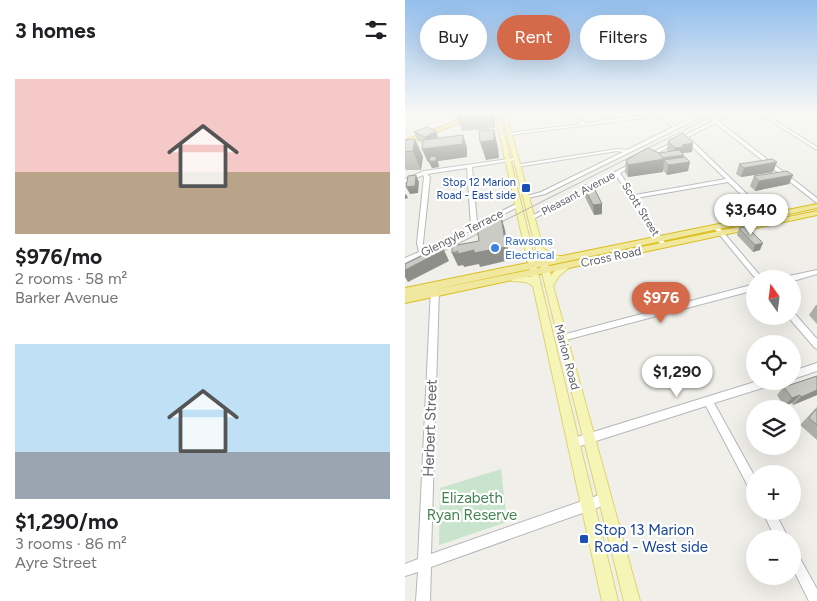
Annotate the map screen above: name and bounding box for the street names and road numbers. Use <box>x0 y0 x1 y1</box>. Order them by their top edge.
street label: Pleasant Avenue <box>539 169 617 218</box>
street label: Scott Street <box>619 180 662 239</box>
street label: Glengyle Terrace <box>419 206 506 260</box>
street label: Cross Road <box>579 244 643 270</box>
street label: Marion Road <box>552 323 582 391</box>
street label: Herbert Street <box>419 378 441 477</box>

